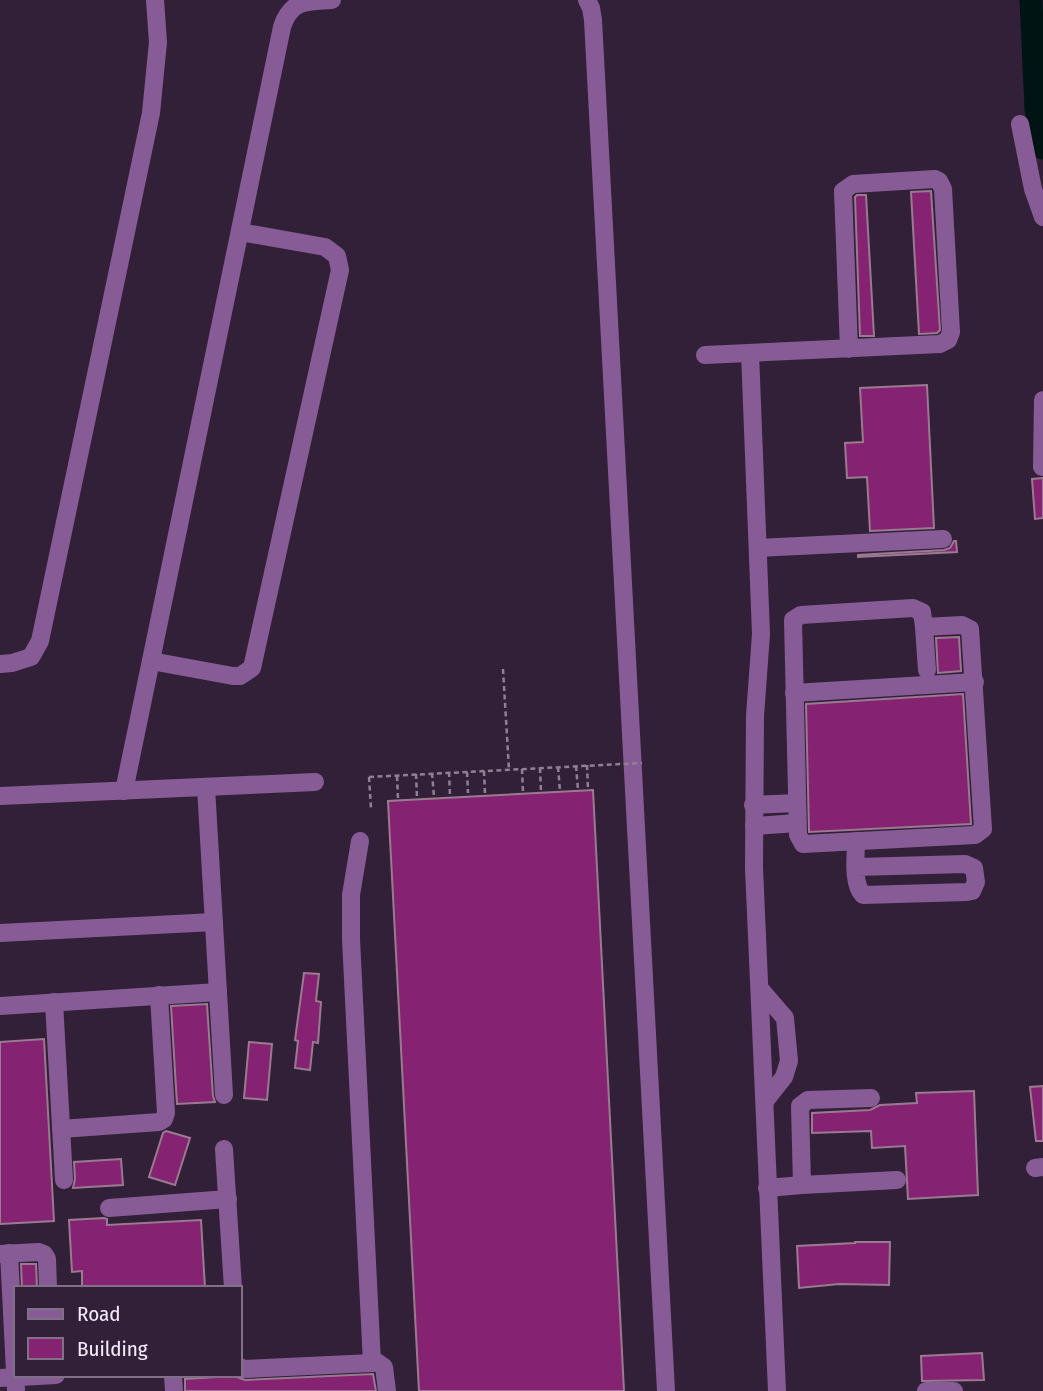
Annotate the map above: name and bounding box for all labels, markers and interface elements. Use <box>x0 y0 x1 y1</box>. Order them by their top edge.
legend <box>14 1286 242 1377</box>
text: Road <box>77 1301 121 1327</box>
text: Building <box>77 1336 148 1362</box>

